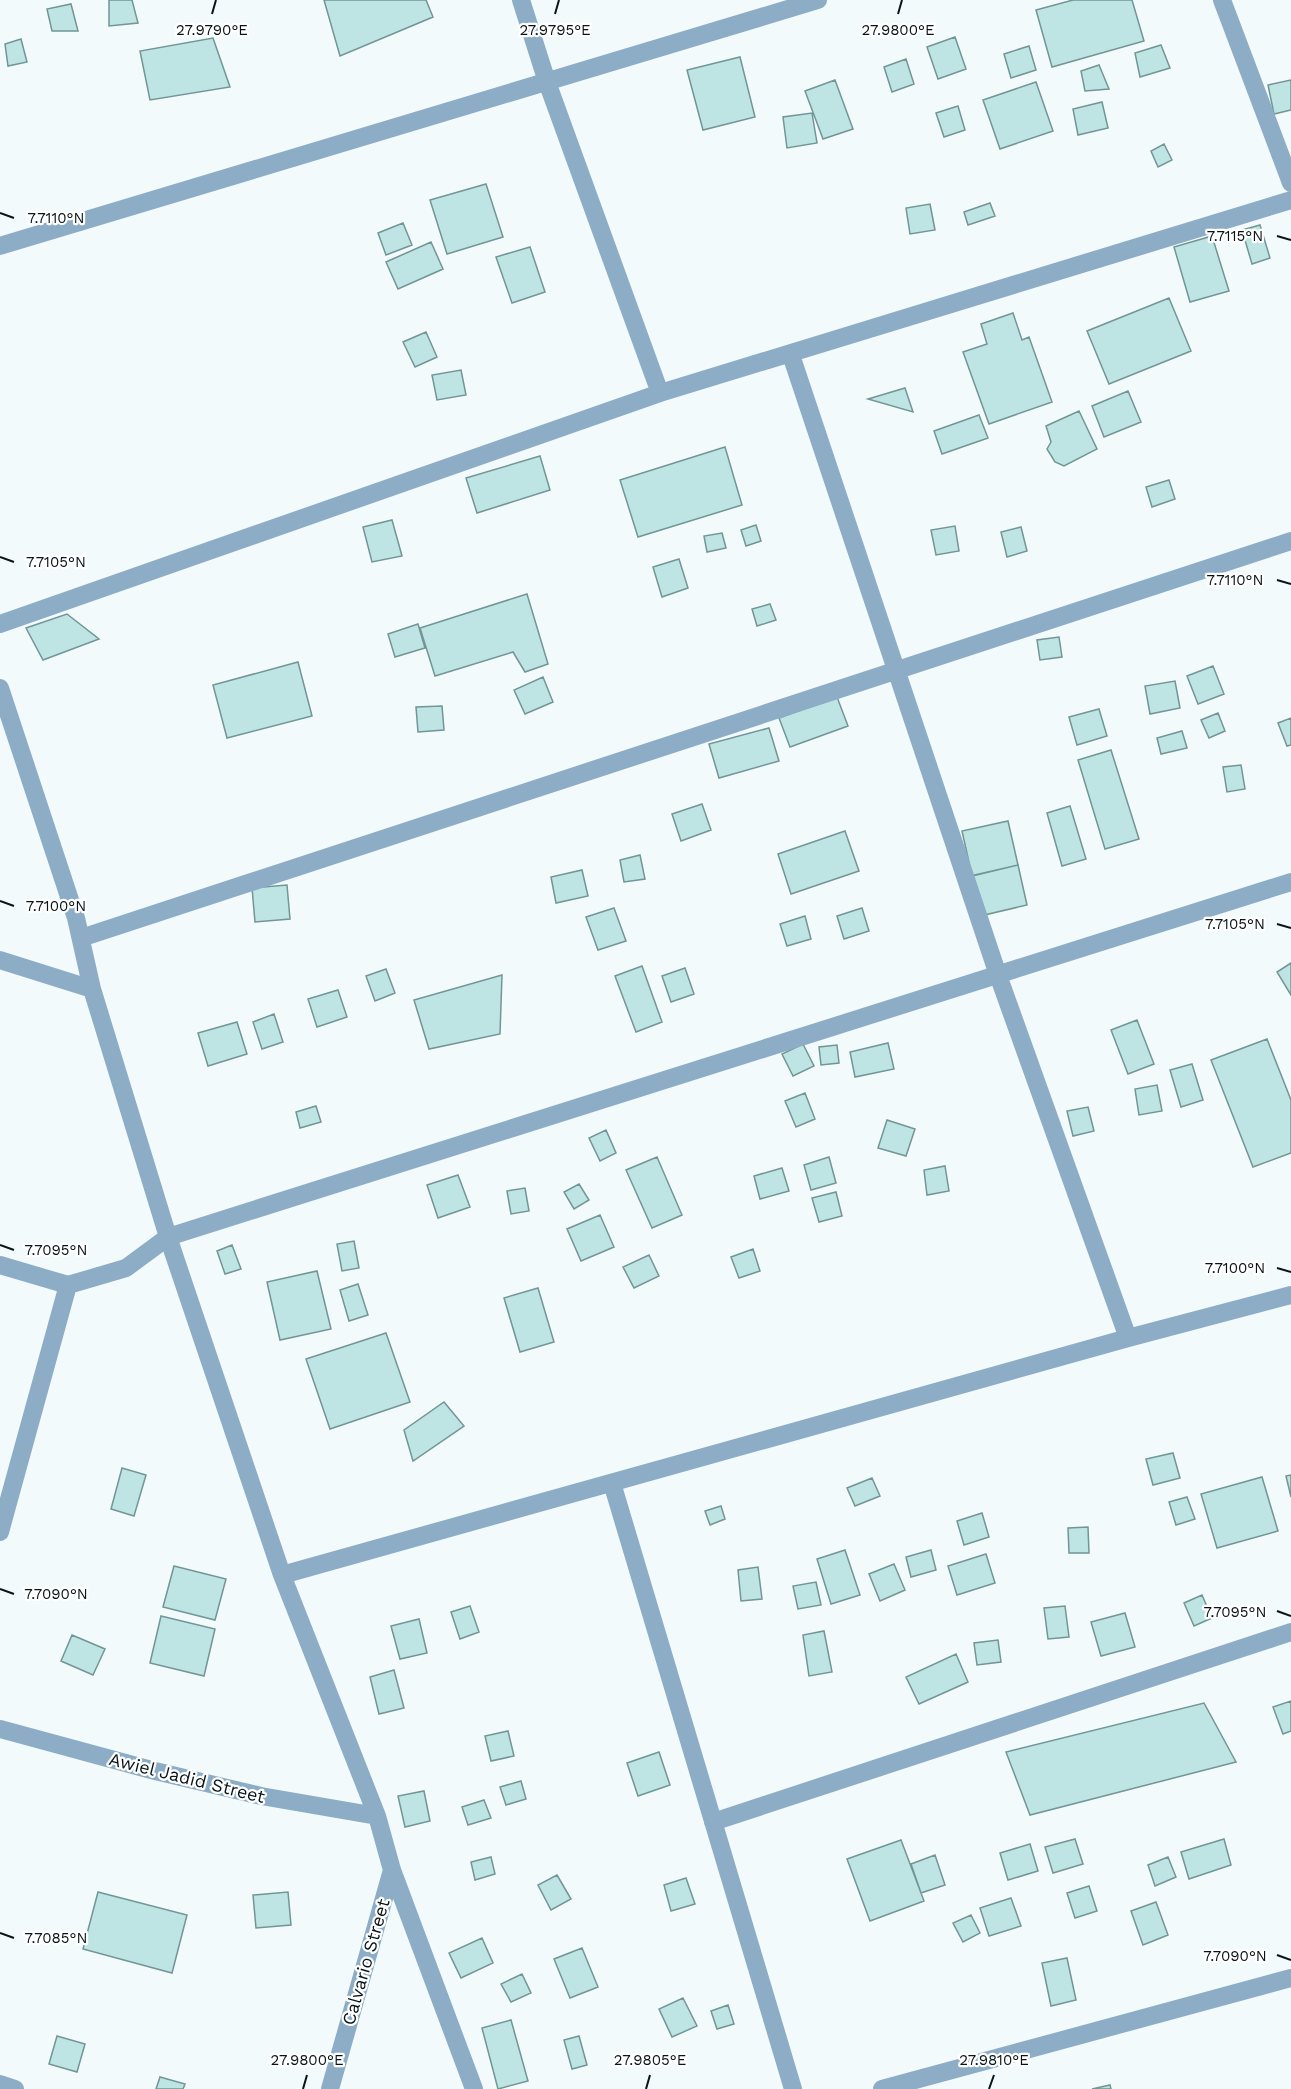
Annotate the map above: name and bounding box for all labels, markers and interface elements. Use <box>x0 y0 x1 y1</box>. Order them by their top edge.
text: 27.9790°E <box>176 21 248 39</box>
text: 27.9795°E <box>519 21 591 39</box>
text: 27.9800°E <box>861 21 935 39</box>
text: 7.7110°N <box>27 209 85 227</box>
text: 7.7115°N <box>1207 227 1263 245</box>
text: 7.7105°N <box>26 553 86 571</box>
text: 7.7110°N <box>1206 571 1264 589</box>
text: 7.7100°N <box>26 897 86 915</box>
text: 7.7105°N <box>1205 915 1265 933</box>
text: 7.7095°N <box>24 1241 88 1259</box>
text: 7.7100°N <box>1205 1259 1265 1277</box>
text: 7.7090°N <box>24 1585 88 1603</box>
text: 7.7095°N <box>1203 1603 1267 1621</box>
street label: Awiel Jadid Street <box>107 1748 268 1807</box>
street label: Calvario Street <box>337 1896 394 2027</box>
text: 7.7085°N <box>25 1929 88 1947</box>
text: 7.7090°N <box>1203 1947 1267 1965</box>
text: 27.9800°E <box>270 2051 344 2069</box>
text: 27.9805°E <box>614 2051 686 2069</box>
text: 27.9810°E <box>959 2051 1029 2069</box>

